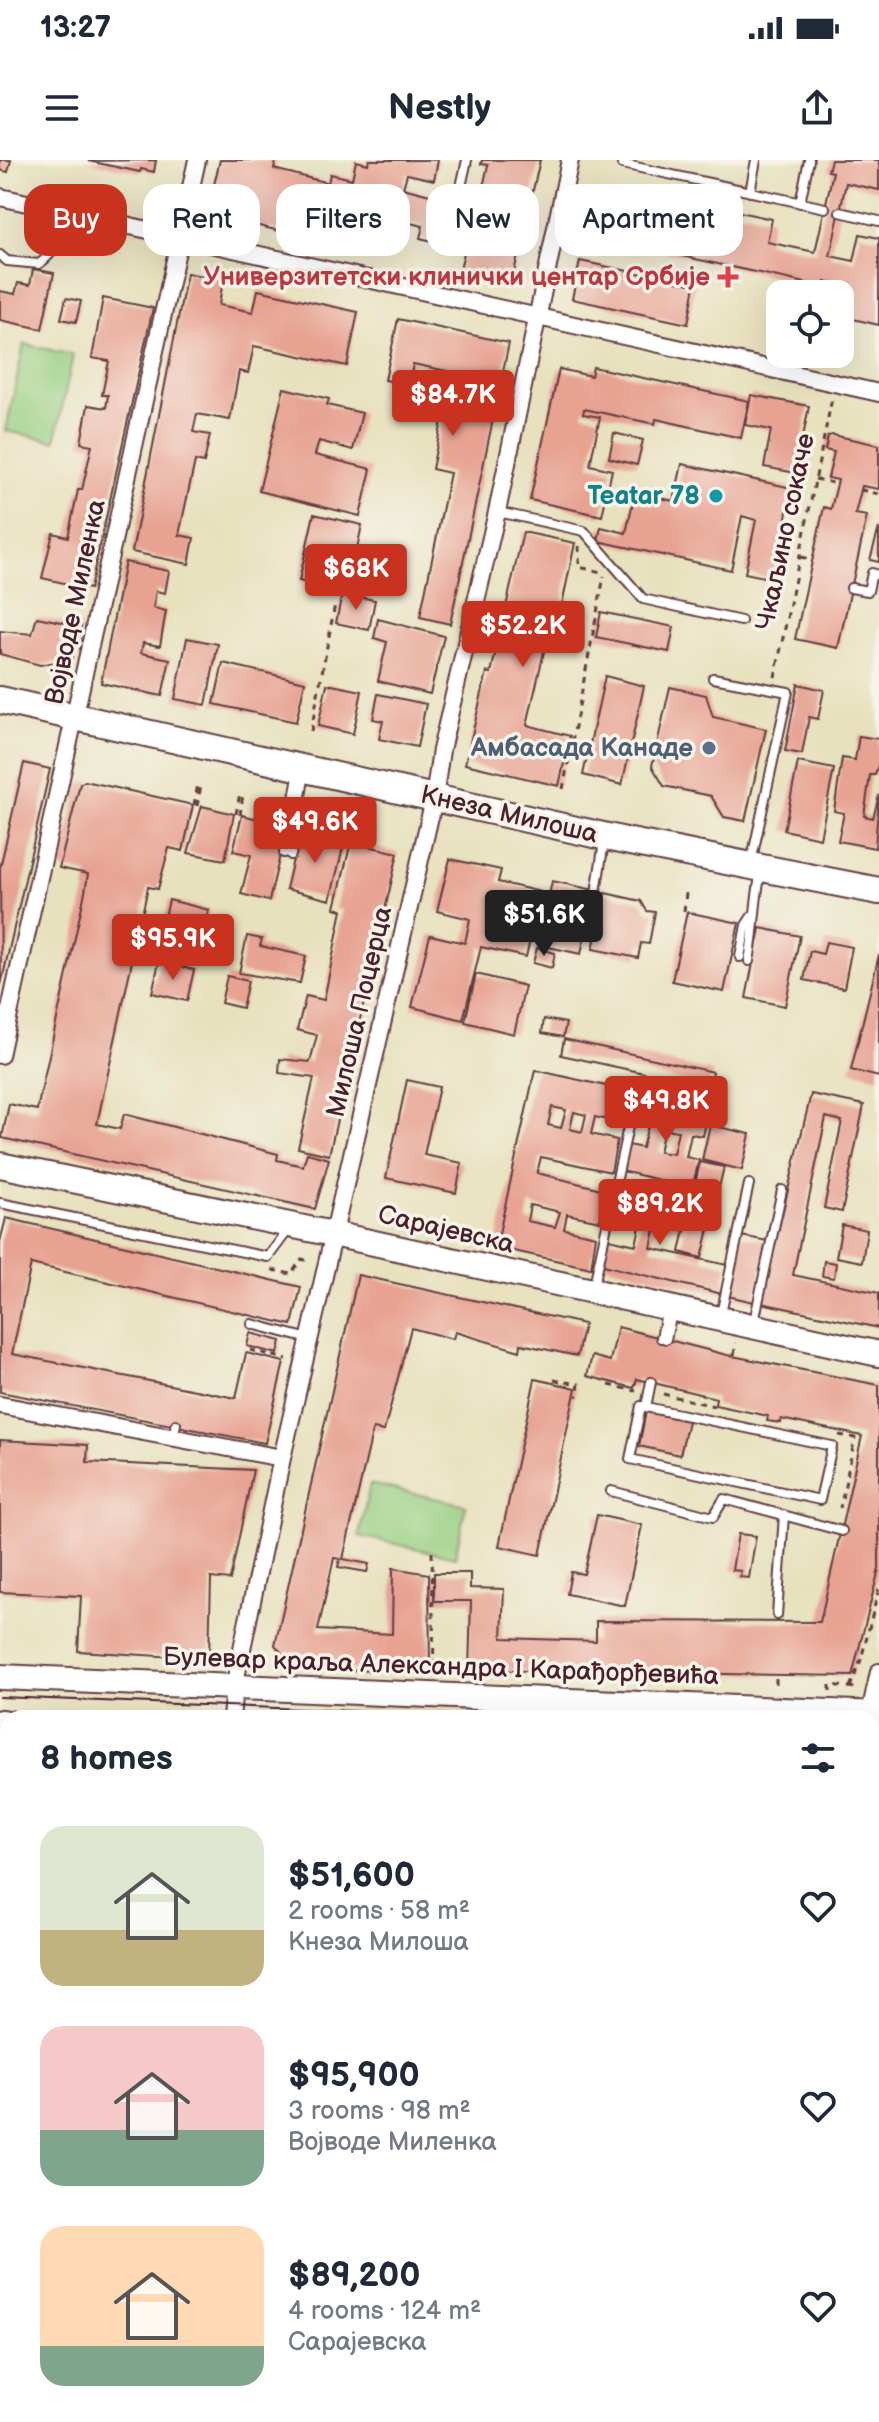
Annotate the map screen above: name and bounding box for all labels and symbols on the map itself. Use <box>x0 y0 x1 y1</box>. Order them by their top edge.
place label: Универзитетски клинички центар Србије <box>204 262 710 293</box>
marker: Универзитетски клинички центар Србије <box>717 266 739 288</box>
pin: $84.7K <box>388 370 518 438</box>
street label: Чкаљино сокаче <box>750 431 822 633</box>
place label: Teatar 78 <box>588 481 700 512</box>
marker: Teatar 78 <box>707 487 725 505</box>
street label: Војводе Миленка <box>39 497 113 707</box>
pin: $68K <box>309 544 403 612</box>
pin: $52.2K <box>458 601 588 669</box>
place label: Амбасада Канаде <box>470 733 693 764</box>
marker: Амбасада Канаде <box>700 739 718 757</box>
street label: Кнеза Милоша <box>417 780 601 850</box>
pin: $49.6K <box>250 797 380 865</box>
pin: $51.6K <box>479 890 609 958</box>
street label: Милоша Поцерца <box>321 904 399 1120</box>
pin: $95.9K <box>108 914 238 982</box>
pin: $49.8K <box>601 1076 731 1144</box>
pin: $89.2K <box>595 1179 725 1247</box>
street label: Сарајевска <box>375 1199 517 1261</box>
street label: Булевар краља Александра I Карађорђевића <box>163 1642 719 1692</box>

